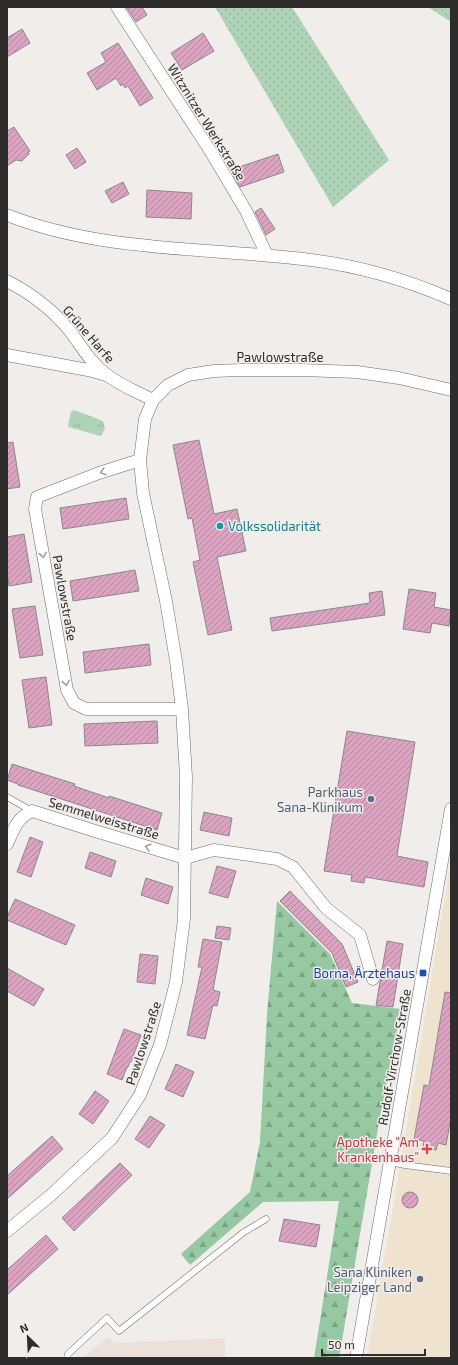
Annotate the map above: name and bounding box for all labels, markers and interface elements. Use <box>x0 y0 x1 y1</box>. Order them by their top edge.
street label: Witznitzer Werkstraße <box>165 61 249 183</box>
street label: Grüne Harfe <box>60 302 118 366</box>
street label: Pawlowstraße <box>236 349 324 365</box>
one-way arrow <box>100 467 107 475</box>
place label: Volkssolidarität <box>228 518 321 534</box>
marker: Volkssolidarität <box>215 521 225 531</box>
one-way arrow <box>38 552 47 558</box>
street label: Pawlowstraße <box>50 554 80 642</box>
one-way arrow <box>61 680 70 686</box>
place label: Parkhaus Sana-Klinikum <box>277 784 363 815</box>
street label: Semmelweisstraße <box>47 794 161 842</box>
marker: Parkhaus Sana-Klinikum <box>366 794 376 804</box>
one-way arrow <box>145 843 152 852</box>
place label: Borna, Ärztehaus <box>314 965 415 981</box>
marker: Borna, Ärztehaus <box>418 968 428 978</box>
street label: Rudolf-Virchow-Straße <box>374 988 414 1126</box>
street label: Pawlowstraße <box>122 999 164 1087</box>
place label: Apotheke "Am Krankenhaus" <box>337 1134 419 1165</box>
marker: Apotheke "Am Krankenhaus" <box>422 1144 432 1154</box>
place label: Sana Kliniken Leipziger Land <box>327 1264 412 1295</box>
marker: Sana Kliniken Leipziger Land <box>415 1274 425 1284</box>
north arrow <box>8 1317 48 1357</box>
text: N <box>17 1320 30 1335</box>
scale bar <box>322 1331 425 1357</box>
text: 50 m <box>328 1337 355 1351</box>

